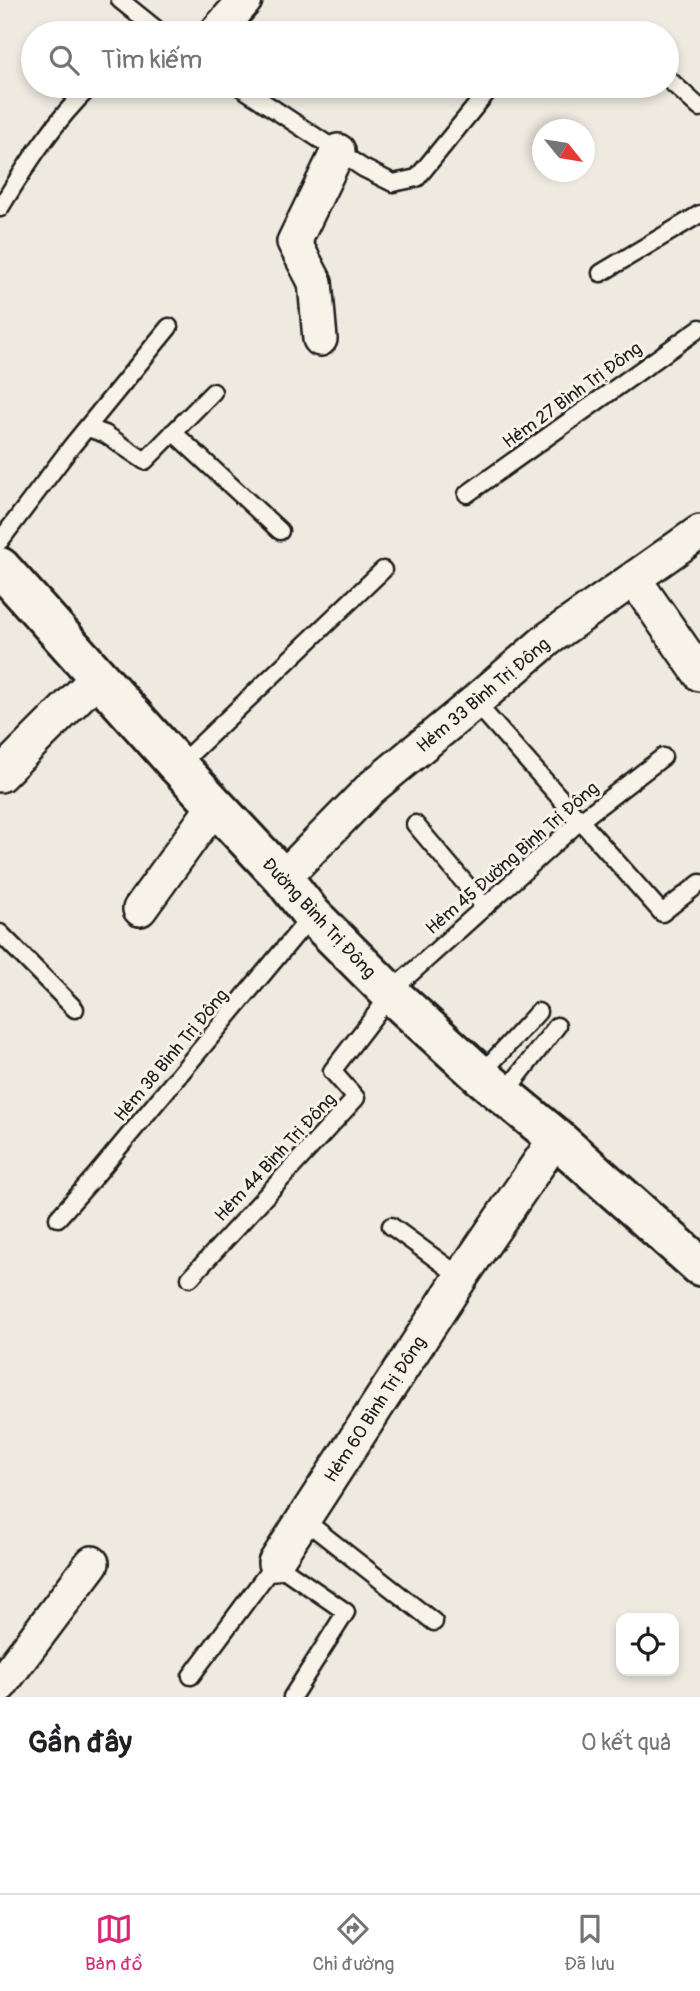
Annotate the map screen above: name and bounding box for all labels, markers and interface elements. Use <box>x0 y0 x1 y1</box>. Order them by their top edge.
search box <box>21 21 679 98</box>
icon: search <box>45 41 83 79</box>
text: Tìm kiếm <box>101 44 202 76</box>
north arrow <box>532 119 595 182</box>
street label: Hẻm 27 Bình Trị Đông <box>498 337 646 454</box>
street label: Hẻm 33 Bình Trị Đông <box>412 633 555 758</box>
street label: Hẻm 45 Đường Bình Trị Đông <box>421 777 604 940</box>
street label: Đường Bình Trị Đông <box>257 853 381 984</box>
street label: Hẻm 38 Bình Trị Đông <box>109 984 234 1126</box>
street label: Hẻm 44 Bình Trị Đông <box>210 1088 341 1227</box>
street label: Hẻm 60 Bình Trị Đông <box>320 1332 431 1487</box>
map controls <box>616 1613 679 1676</box>
button: locate <box>616 1613 679 1676</box>
text: Gần đây <box>28 1724 132 1761</box>
text: 0 kết quả <box>581 1728 672 1757</box>
tab: Bản đồ <box>85 1910 142 1976</box>
tab: Chỉ đường <box>312 1910 394 1976</box>
tab: Đã lưu <box>564 1910 615 1976</box>

